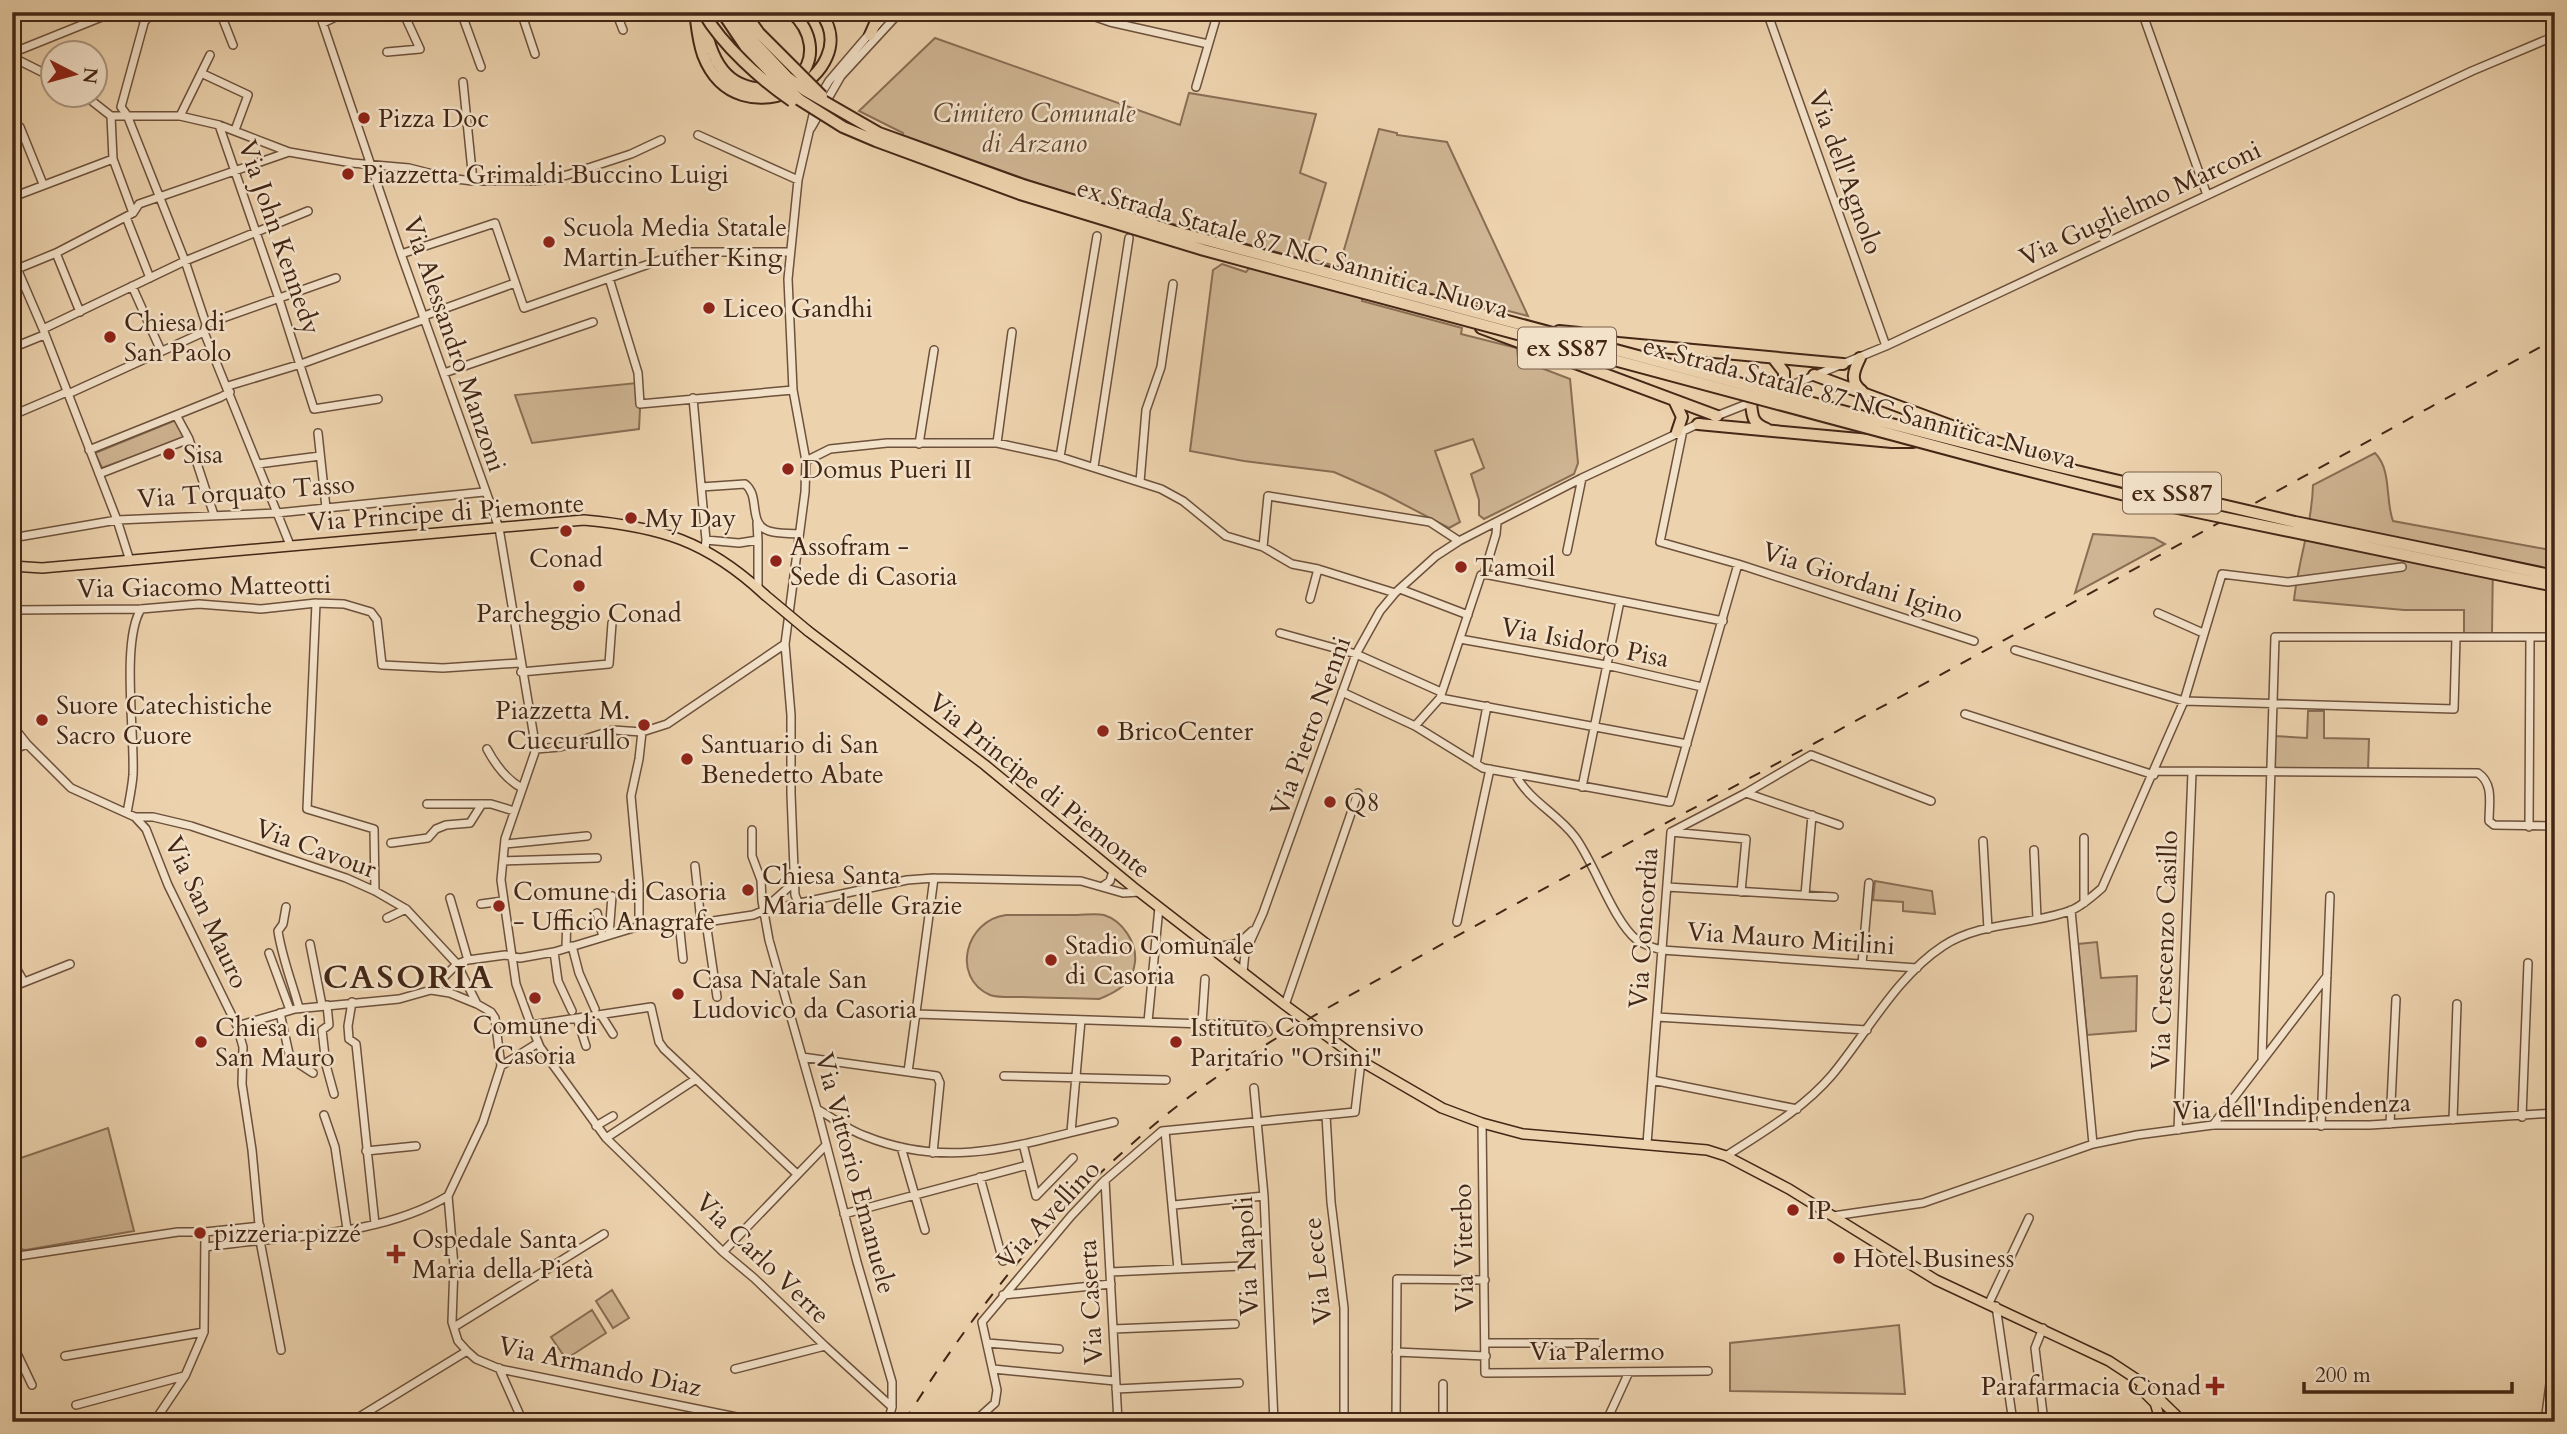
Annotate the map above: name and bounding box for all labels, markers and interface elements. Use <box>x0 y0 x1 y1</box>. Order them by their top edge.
north arrow <box>38 38 108 108</box>
text: N <box>76 66 104 86</box>
street label: Via dell'Agnolo <box>1800 85 1891 259</box>
park label: Cimitero Comunale di Arzano <box>933 96 1136 161</box>
place label: Pizza Doc <box>378 101 489 136</box>
marker: Pizza Doc <box>356 110 372 126</box>
street label: Via Guglielmo Marconi <box>2014 132 2267 275</box>
street label: Via John Kennedy <box>230 135 329 339</box>
place label: Piazzetta Grimaldi Buccino Luigi <box>362 157 729 192</box>
marker: Piazzetta Grimaldi Buccino Luigi <box>340 166 356 182</box>
street label: ex Strada Statale 87 NC Sannitica Nuova <box>1073 170 1513 327</box>
place label: Scuola Media Statale Martin Luther King <box>563 210 787 275</box>
street label: Via Alessandro Manzoni <box>394 212 515 476</box>
marker: Scuola Media Statale Martin Luther King <box>541 234 557 250</box>
place label: Liceo Gandhi <box>723 291 873 326</box>
marker: Liceo Gandhi <box>701 300 717 316</box>
place label: Chiesa di San Paolo <box>124 305 231 370</box>
road number: ex SS87 <box>1518 328 1616 368</box>
street label: ex Strada Statale 87 NC Sannitica Nuova <box>1639 328 2080 477</box>
marker: Chiesa di San Paolo <box>102 329 118 345</box>
place label: Sisa <box>183 437 223 472</box>
marker: Sisa <box>161 446 177 462</box>
place label: Domus Pueri II <box>802 452 972 487</box>
marker: Domus Pueri II <box>780 461 796 477</box>
street label: Via Torquato Tasso <box>136 466 356 517</box>
road number: ex SS87 <box>2123 472 2221 514</box>
street label: Via Principe di Piemonte <box>307 485 585 540</box>
place label: My Day <box>645 501 737 536</box>
marker: My Day <box>623 510 639 526</box>
marker: Conad <box>558 523 574 539</box>
place label: Assofram - Sede di Casoria <box>790 529 958 594</box>
street label: Via Giordani Igino <box>1758 533 1968 632</box>
place label: Conad <box>529 541 603 576</box>
place label: Tamoil <box>1475 550 1556 585</box>
marker: Assofram - Sede di Casoria <box>768 553 784 569</box>
marker: Tamoil <box>1453 559 1469 575</box>
street label: Via Giacomo Matteotti <box>76 567 332 606</box>
marker: Parcheggio Conad <box>571 578 587 594</box>
place label: Parcheggio Conad <box>476 596 682 631</box>
street label: Via Isidoro Pisa <box>1498 609 1672 676</box>
street label: Via Pietro Nenni <box>1262 632 1359 821</box>
street label: Via Principe di Piemonte <box>921 685 1158 886</box>
place label: Suore Catechistiche Sacro Cuore <box>56 688 272 753</box>
place label: Piazzetta M. Cuccurullo <box>495 693 630 758</box>
marker: Suore Catechistiche Sacro Cuore <box>34 712 50 728</box>
place label: BricoCenter <box>1117 714 1254 749</box>
marker: Piazzetta M. Cuccurullo <box>636 717 652 733</box>
marker: BricoCenter <box>1095 723 1111 739</box>
place label: Santuario di San Benedetto Abate <box>701 727 884 792</box>
marker: Santuario di San Benedetto Abate <box>679 751 695 767</box>
place label: Q8 <box>1344 785 1380 820</box>
marker: Q8 <box>1322 794 1338 810</box>
street label: Via Cavour <box>250 810 382 887</box>
street label: Via Crescenzo Casillo <box>2143 829 2186 1071</box>
street label: Via San Mauro <box>156 830 257 994</box>
street label: Via Concordia <box>1620 846 1667 1010</box>
place label: Chiesa Santa Maria delle Grazie <box>762 858 962 923</box>
place label: Comune di Casoria - Ufficio Anagrafe <box>513 874 727 939</box>
marker: Chiesa Santa Maria delle Grazie <box>740 882 756 898</box>
marker: Comune di Casoria - Ufficio Anagrafe <box>491 898 507 914</box>
street label: Via Mauro Mitilini <box>1686 914 1896 963</box>
place label: Stadio Comunale di Casoria <box>1065 928 1254 993</box>
marker: Stadio Comunale di Casoria <box>1043 952 1059 968</box>
district label: CASORIA <box>323 955 495 1000</box>
place label: Casa Natale San Ludovico da Casoria <box>692 962 917 1027</box>
marker: Casa Natale San Ludovico da Casoria <box>670 986 686 1002</box>
marker: Comune di Casoria <box>527 990 543 1006</box>
place label: Comune di Casoria <box>473 1008 597 1073</box>
place label: Chiesa di San Mauro <box>215 1010 335 1075</box>
place label: Istituto Comprensivo Paritario "Orsini" <box>1190 1010 1424 1075</box>
marker: Chiesa di San Mauro <box>193 1034 209 1050</box>
marker: Istituto Comprensivo Paritario "Orsini" <box>1168 1034 1184 1050</box>
street label: Via Vittorio Emanuele <box>807 1049 905 1297</box>
street label: Via dell'Indipendenza <box>2173 1085 2412 1128</box>
street label: Via Avellino <box>989 1152 1108 1277</box>
street label: Via Viterbo <box>1445 1183 1482 1313</box>
street label: Via Carlo Verre <box>688 1185 838 1332</box>
place label: IP <box>1807 1193 1831 1228</box>
street label: Via Napoli <box>1226 1195 1267 1317</box>
marker: IP <box>1785 1202 1801 1218</box>
place label: pizzeria pizzé <box>214 1216 361 1251</box>
street label: Via Lecce <box>1294 1216 1341 1326</box>
place label: Ospedale Santa Maria della Pietà <box>412 1222 594 1287</box>
marker: pizzeria pizzé <box>192 1225 208 1241</box>
street label: Via Caserta <box>1070 1239 1111 1365</box>
place label: Hotel Business <box>1853 1241 2014 1276</box>
marker: Ospedale Santa Maria della Pietà <box>386 1244 406 1264</box>
marker: Hotel Business <box>1831 1250 1847 1266</box>
street label: Via Armando Diaz <box>495 1328 705 1405</box>
street label: Via Palermo <box>1529 1334 1665 1369</box>
scale bar <box>2304 1350 2513 1394</box>
text: 200 m <box>2315 1361 2371 1390</box>
place label: Parafarmacia Conad <box>1981 1369 2201 1404</box>
marker: Parafarmacia Conad <box>2207 1378 2223 1394</box>

